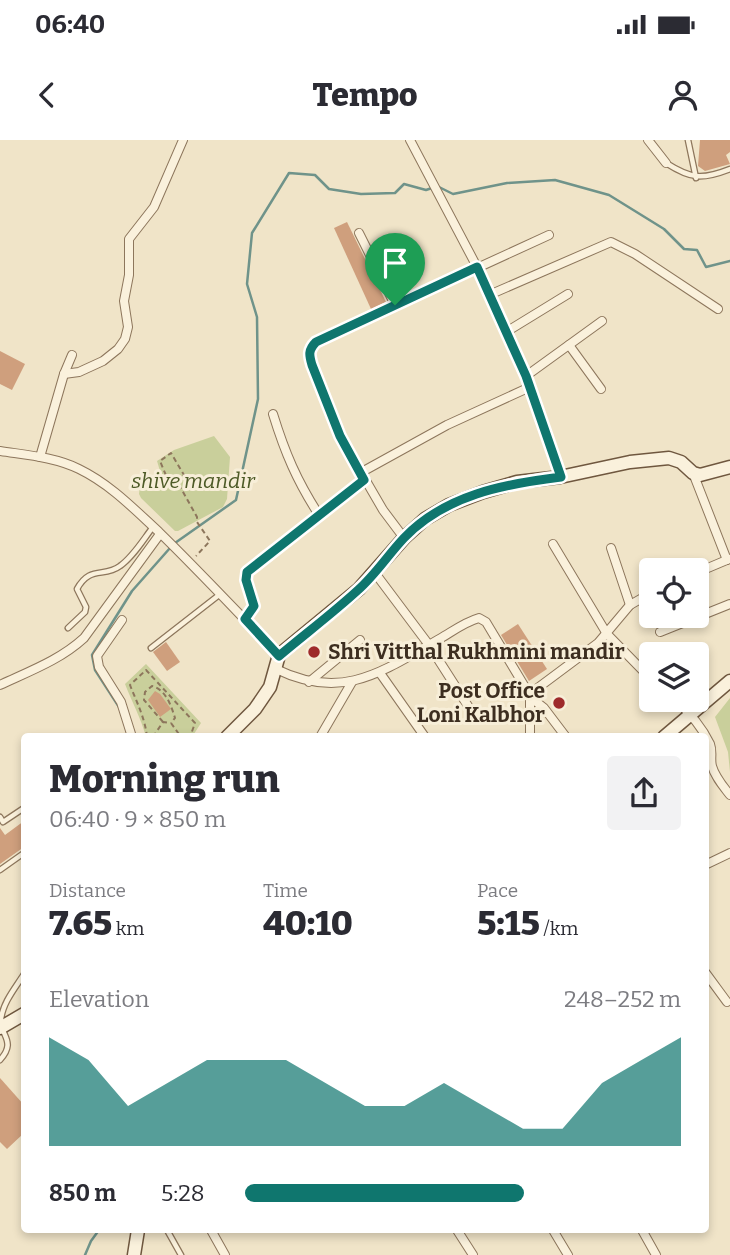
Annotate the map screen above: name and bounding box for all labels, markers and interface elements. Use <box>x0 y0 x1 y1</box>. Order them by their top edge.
text: 06:40 <box>35 9 105 40</box>
icon: back <box>28 76 66 114</box>
text: Tempo <box>312 76 418 114</box>
icon: person <box>664 76 702 114</box>
pin <box>365 233 425 305</box>
icon: arrive <box>376 244 414 282</box>
park label: shive mandir <box>131 468 256 494</box>
map controls <box>639 558 709 712</box>
button: locate <box>639 558 709 628</box>
place label: Shri Vitthal Rukhmini mandir <box>328 639 625 665</box>
button: layers <box>639 642 709 712</box>
marker: Shri Vitthal Rukhmini mandir <box>306 644 322 660</box>
place label: Post Office Loni Kalbhor <box>417 678 545 728</box>
marker: Post Office Loni Kalbhor <box>551 695 567 711</box>
text: Morning run <box>49 756 280 802</box>
button: share <box>607 756 681 830</box>
text: 06:40 · 9 × 850 m <box>49 805 226 833</box>
text: Distance <box>49 879 126 902</box>
text: Time <box>263 879 308 902</box>
text: Pace <box>477 879 518 902</box>
text: 7.65 <box>49 902 112 944</box>
text: 40:10 <box>263 902 353 944</box>
text: 5:15 <box>477 902 540 944</box>
text: km <box>112 917 144 940</box>
text: /km <box>540 917 578 940</box>
text: Elevation <box>49 985 149 1013</box>
text: 248–252 m <box>564 985 681 1013</box>
text: 850 m <box>49 1179 116 1207</box>
text: 5:28 <box>161 1179 204 1207</box>

